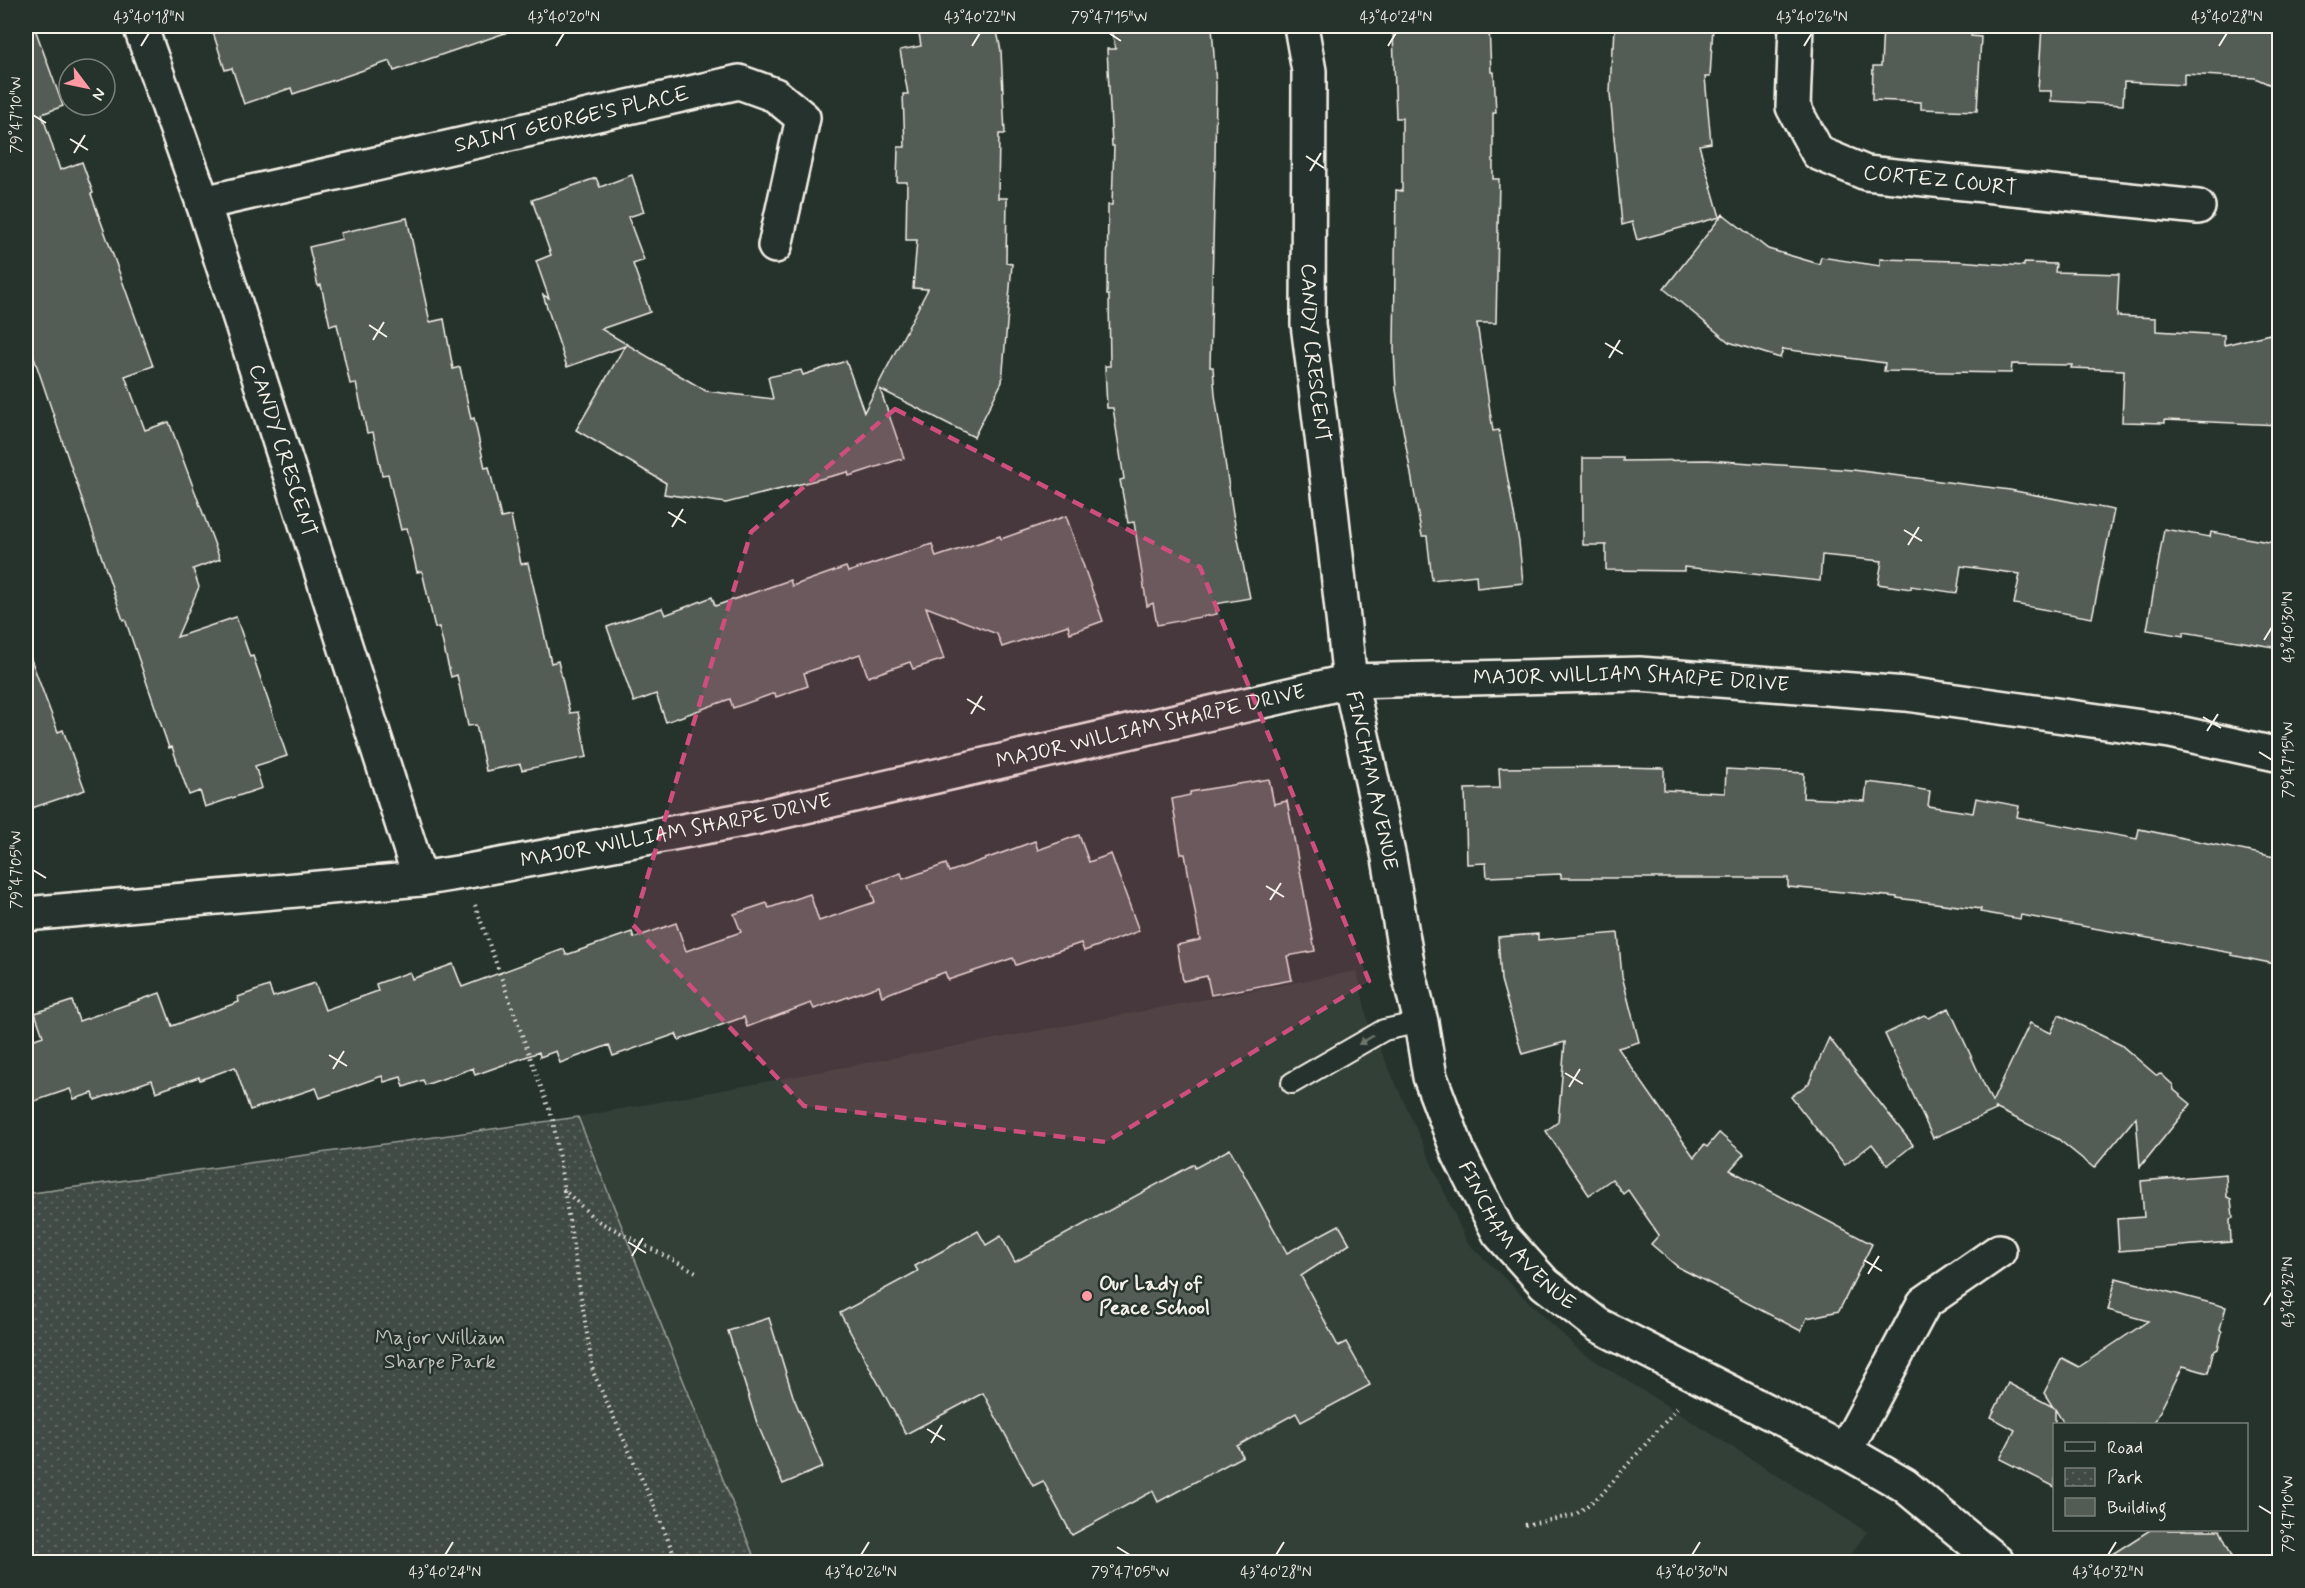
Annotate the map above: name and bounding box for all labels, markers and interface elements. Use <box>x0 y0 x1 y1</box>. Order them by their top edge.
text: 43°40'18"N <box>113 8 185 28</box>
text: 43°40'20"N <box>528 8 600 28</box>
text: 43°40'22"N <box>944 8 1016 28</box>
text: 79°47'15"W <box>1071 8 1147 28</box>
text: 43°40'24"N <box>1360 8 1432 28</box>
text: 43°40'26"N <box>1776 8 1848 28</box>
text: 43°40'28"N <box>2191 8 2263 28</box>
north arrow <box>57 57 117 117</box>
text: 79°47'10"W <box>7 77 27 153</box>
street label: SAINT GEORGE'S PLACE <box>452 80 692 160</box>
text: N <box>87 84 110 104</box>
street label: CORTEZ COURT <box>1862 159 2019 202</box>
street label: CANDY CRESCENT <box>1294 263 1337 444</box>
street label: CANDY CRESCENT <box>242 361 323 541</box>
text: 43°40'30"N <box>2279 591 2299 663</box>
street label: MAJOR WILLIAM SHARPE DRIVE <box>1473 660 1790 699</box>
street label: MAJOR WILLIAM SHARPE DRIVE <box>993 678 1308 776</box>
street label: FINCHAM AVENUE <box>1339 688 1405 872</box>
text: 79°47'15"W <box>2279 722 2299 798</box>
street label: MAJOR WILLIAM SHARPE DRIVE <box>518 787 834 875</box>
text: 79°47'05"W <box>7 831 27 909</box>
one-way arrow <box>1358 1035 1374 1046</box>
street label: FINCHAM AVENUE <box>1451 1157 1582 1317</box>
text: 43°40'32"N <box>2279 1257 2299 1327</box>
place label: Our Lady of Peace School <box>1099 1270 1210 1322</box>
marker: Our Lady of Peace School <box>1080 1289 1094 1303</box>
park label: Major William Sharpe Park <box>375 1324 505 1376</box>
legend <box>2053 1423 2248 1531</box>
text: Road <box>2107 1436 2143 1460</box>
text: Park <box>2107 1466 2143 1490</box>
text: 79°47'10"W <box>2279 1476 2299 1552</box>
text: Building <box>2107 1496 2167 1522</box>
text: 43°40'24"N <box>409 1563 481 1583</box>
text: 43°40'26"N <box>825 1563 897 1583</box>
text: 79°47'05"W <box>1091 1563 1169 1583</box>
text: 43°40'28"N <box>1240 1563 1312 1583</box>
text: 43°40'30"N <box>1656 1563 1728 1583</box>
text: 43°40'32"N <box>2073 1563 2143 1583</box>

